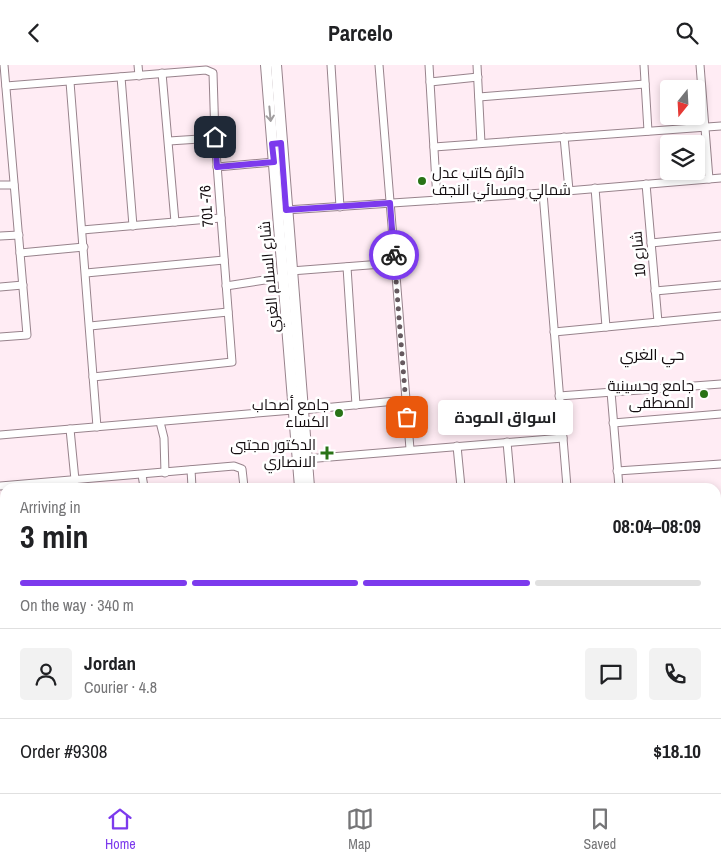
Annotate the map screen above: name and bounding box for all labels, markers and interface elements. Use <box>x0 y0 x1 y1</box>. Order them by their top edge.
text: Parcelo <box>328 18 393 48</box>
icon: back <box>20 19 48 47</box>
icon: search <box>673 19 701 47</box>
north arrow <box>660 80 705 125</box>
map controls <box>660 80 705 180</box>
one-way arrow <box>265 105 275 121</box>
pin <box>194 116 236 158</box>
icon: home <box>201 123 229 151</box>
button: layers <box>660 135 705 180</box>
place label: دائرة كاتب عدل شمالي ومسائي النجف <box>432 162 571 202</box>
marker: دائرة كاتب عدل شمالي ومسائي النجف <box>416 175 428 187</box>
street label: 701 -76 <box>194 184 218 228</box>
street label: شارع السلام الغري <box>254 220 286 334</box>
courier <box>369 230 419 280</box>
street label: شارع 10 <box>626 230 651 278</box>
icon: bike <box>380 241 408 269</box>
district label: حي الغري <box>620 343 684 368</box>
place label: جامع وحسينية المصطفى <box>607 375 694 413</box>
marker: جامع وحسينية المصطفى <box>698 388 710 400</box>
place label: جامع أصحاب الكساء <box>252 394 329 432</box>
pin <box>386 396 428 438</box>
callout: اسواق المودة <box>437 399 572 435</box>
icon: bag <box>393 403 421 431</box>
text: اسواق المودة <box>455 406 556 428</box>
marker: جامع أصحاب الكساء <box>333 407 345 419</box>
place label: الدكتور مجتبى الانصاري <box>230 434 316 474</box>
marker: الدكتور مجتبى الانصاري <box>320 446 334 460</box>
text: Arriving in <box>20 496 81 518</box>
text: 08:04–08:09 <box>613 513 701 539</box>
text: 3 min <box>20 515 89 558</box>
text: On the way · 340 m <box>20 594 134 616</box>
button: person <box>20 648 72 700</box>
button: chat <box>585 648 637 700</box>
button: phone <box>649 648 701 700</box>
text: Jordan <box>84 650 136 676</box>
text: Courier · 4.8 <box>84 676 157 698</box>
text: Order #9308 <box>20 738 107 764</box>
text: $18.10 <box>653 738 701 764</box>
tab: Home <box>105 805 136 853</box>
tab: Map <box>346 805 374 853</box>
tab: Saved <box>583 805 616 853</box>

